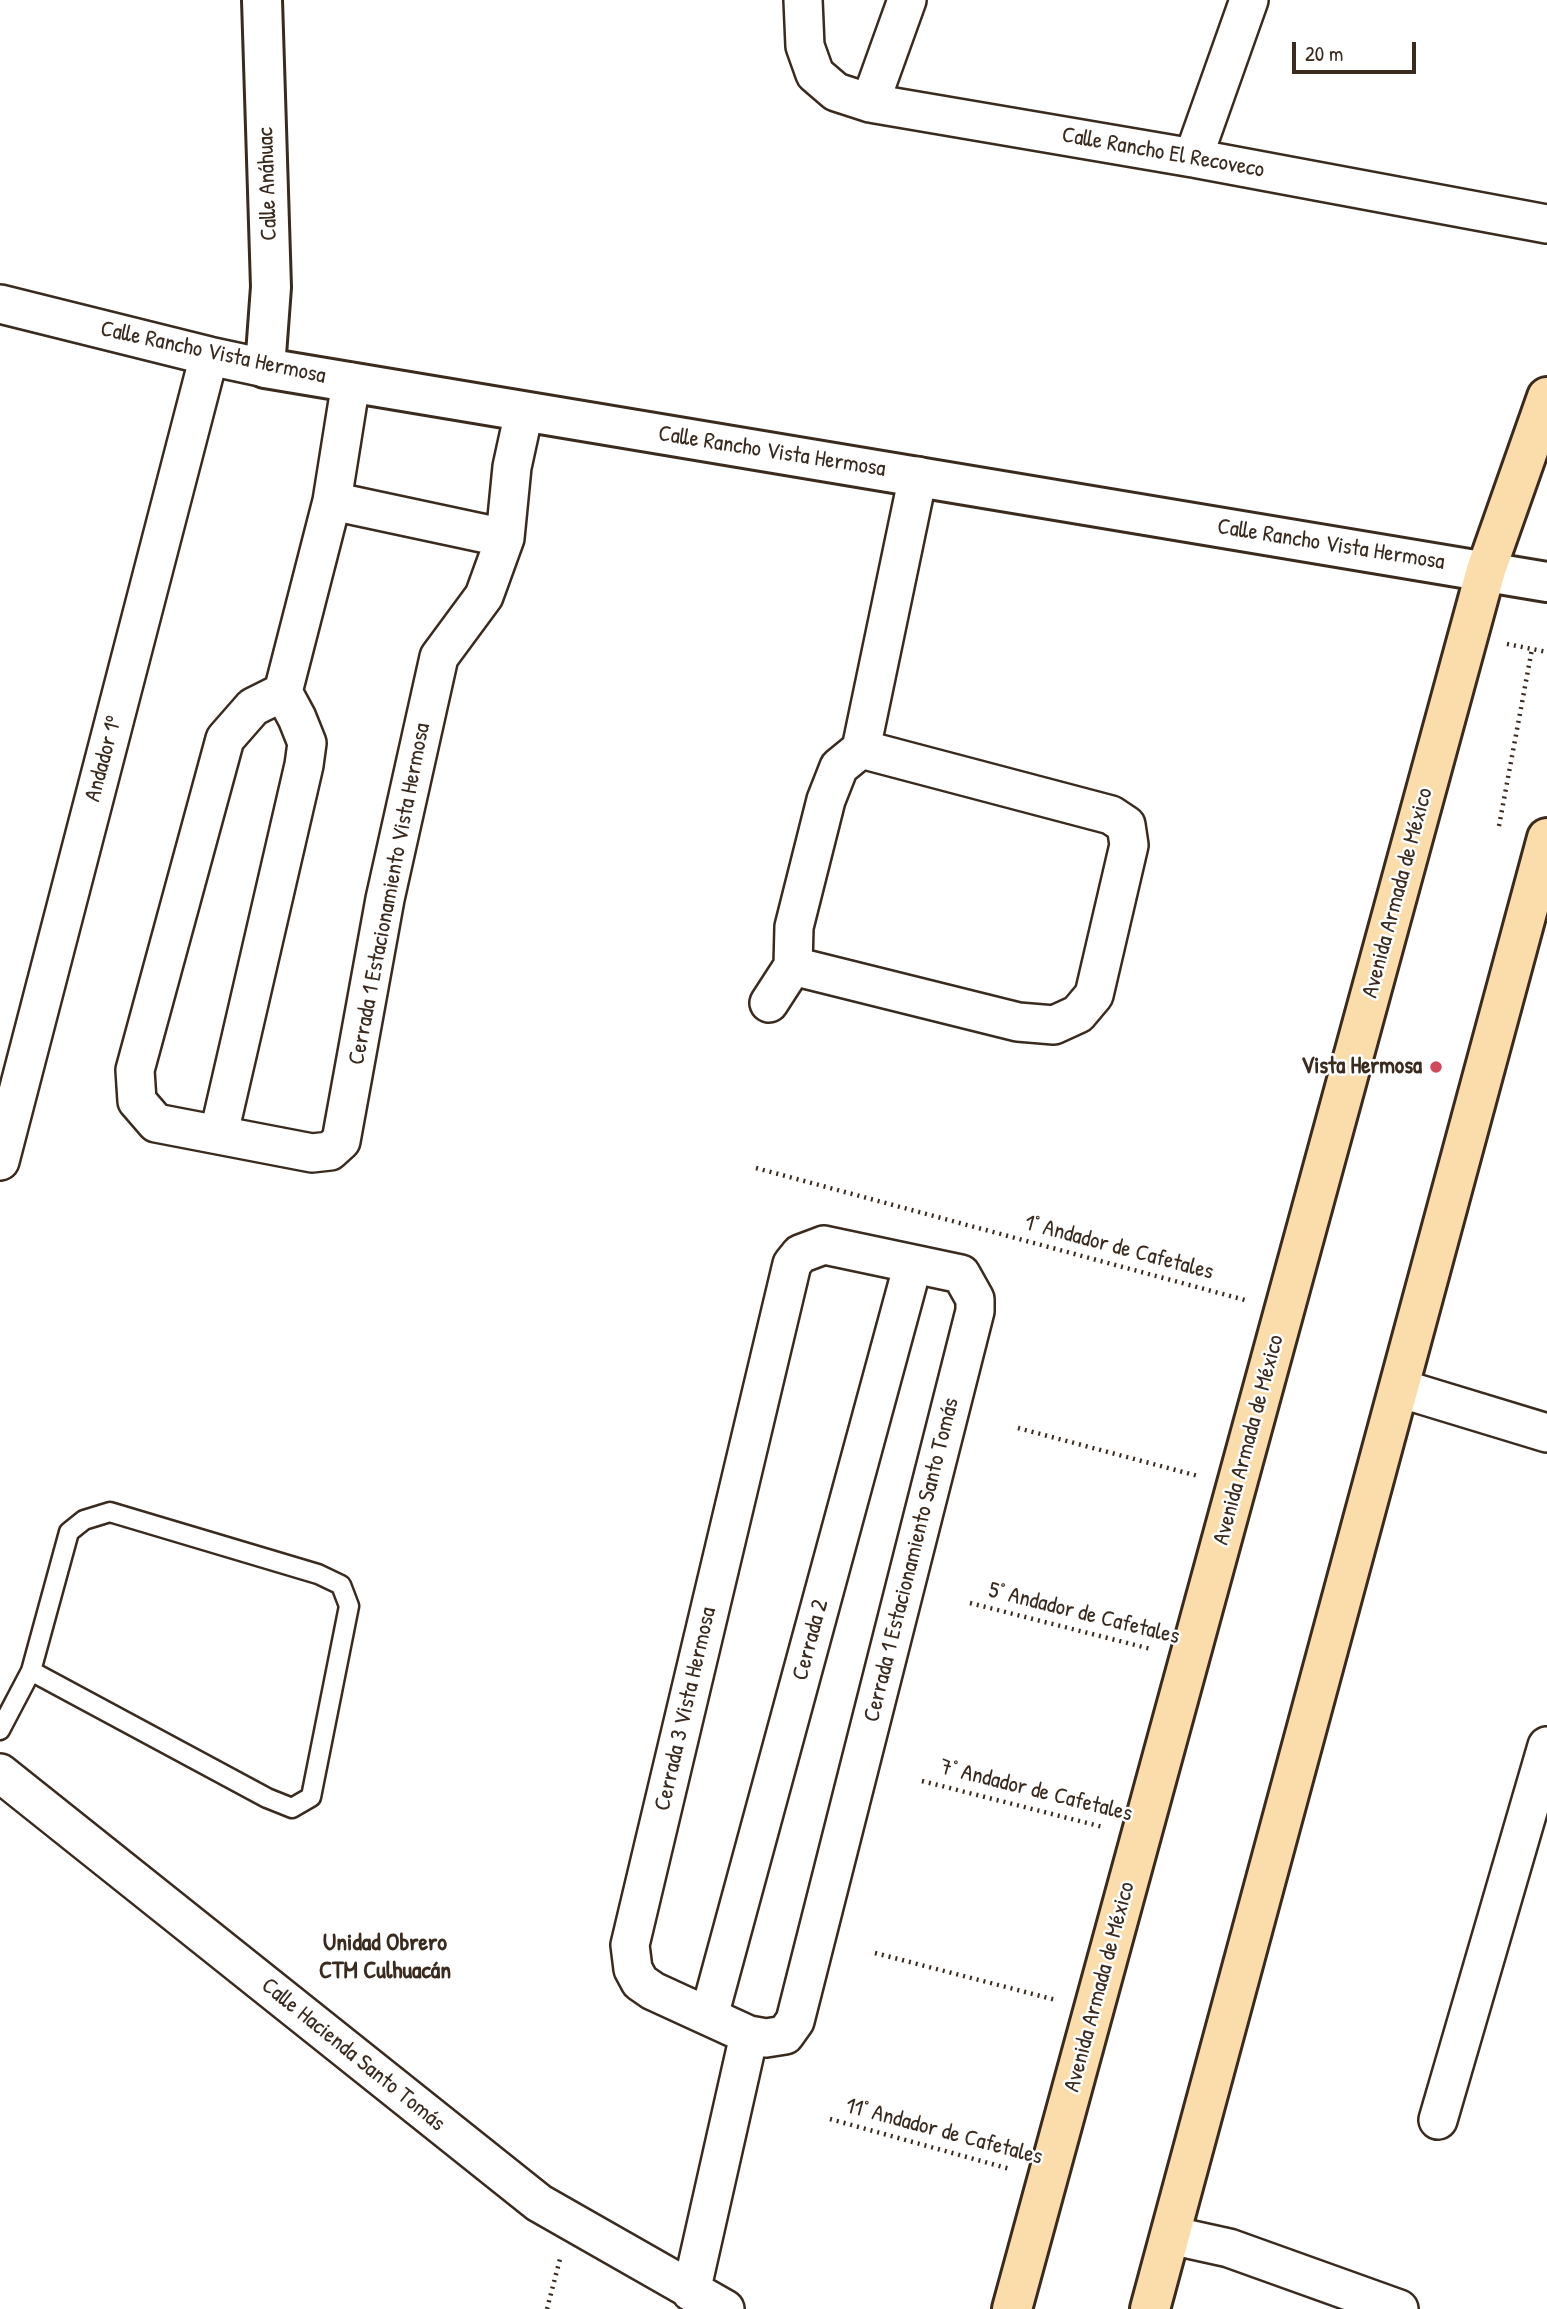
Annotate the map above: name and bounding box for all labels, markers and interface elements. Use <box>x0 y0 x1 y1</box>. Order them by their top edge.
scale bar <box>1295 28 1419 72</box>
text: 20 m <box>1305 39 1343 68</box>
street label: Calle Rancho El Recoveco <box>1060 122 1266 184</box>
street label: Calle Anáhuac <box>252 127 284 241</box>
street label: Calle Rancho Vista Hermosa <box>98 316 328 390</box>
street label: Calle Rancho Vista Hermosa <box>656 420 888 484</box>
street label: Calle Rancho Vista Hermosa <box>1215 513 1447 577</box>
street label: Andador 1º <box>79 713 129 805</box>
street label: Cerrada 1 Estacionamiento Vista Hermosa <box>343 721 437 1067</box>
street label: Avenida Armada de México <box>1357 785 1439 1001</box>
place label: Vista Hermosa <box>1301 1053 1422 1081</box>
marker: Vista Hermosa <box>1428 1059 1444 1075</box>
street label: 1° Andador de Cafetales <box>1022 1210 1216 1286</box>
street label: Avenida Armada de México <box>1208 1332 1290 1548</box>
street label: Cerrada 1 Estacionamiento Santo Tomás <box>858 1395 966 1725</box>
street label: 5° Andador de Cafetales <box>986 1577 1182 1651</box>
street label: Cerrada 2 <box>787 1597 835 1683</box>
street label: Cerrada 3 Vista Hermosa <box>649 1605 723 1813</box>
street label: 7° Andador de Cafetales <box>937 1754 1135 1828</box>
street label: Avenida Armada de México <box>1059 1879 1141 2095</box>
district label: Unidad Obrero CTM Culhuacán <box>319 1930 451 1986</box>
street label: Calle Hacienda Santo Tomás <box>255 1972 451 2138</box>
street label: 11° Andador de Cafetales <box>842 2092 1046 2172</box>

